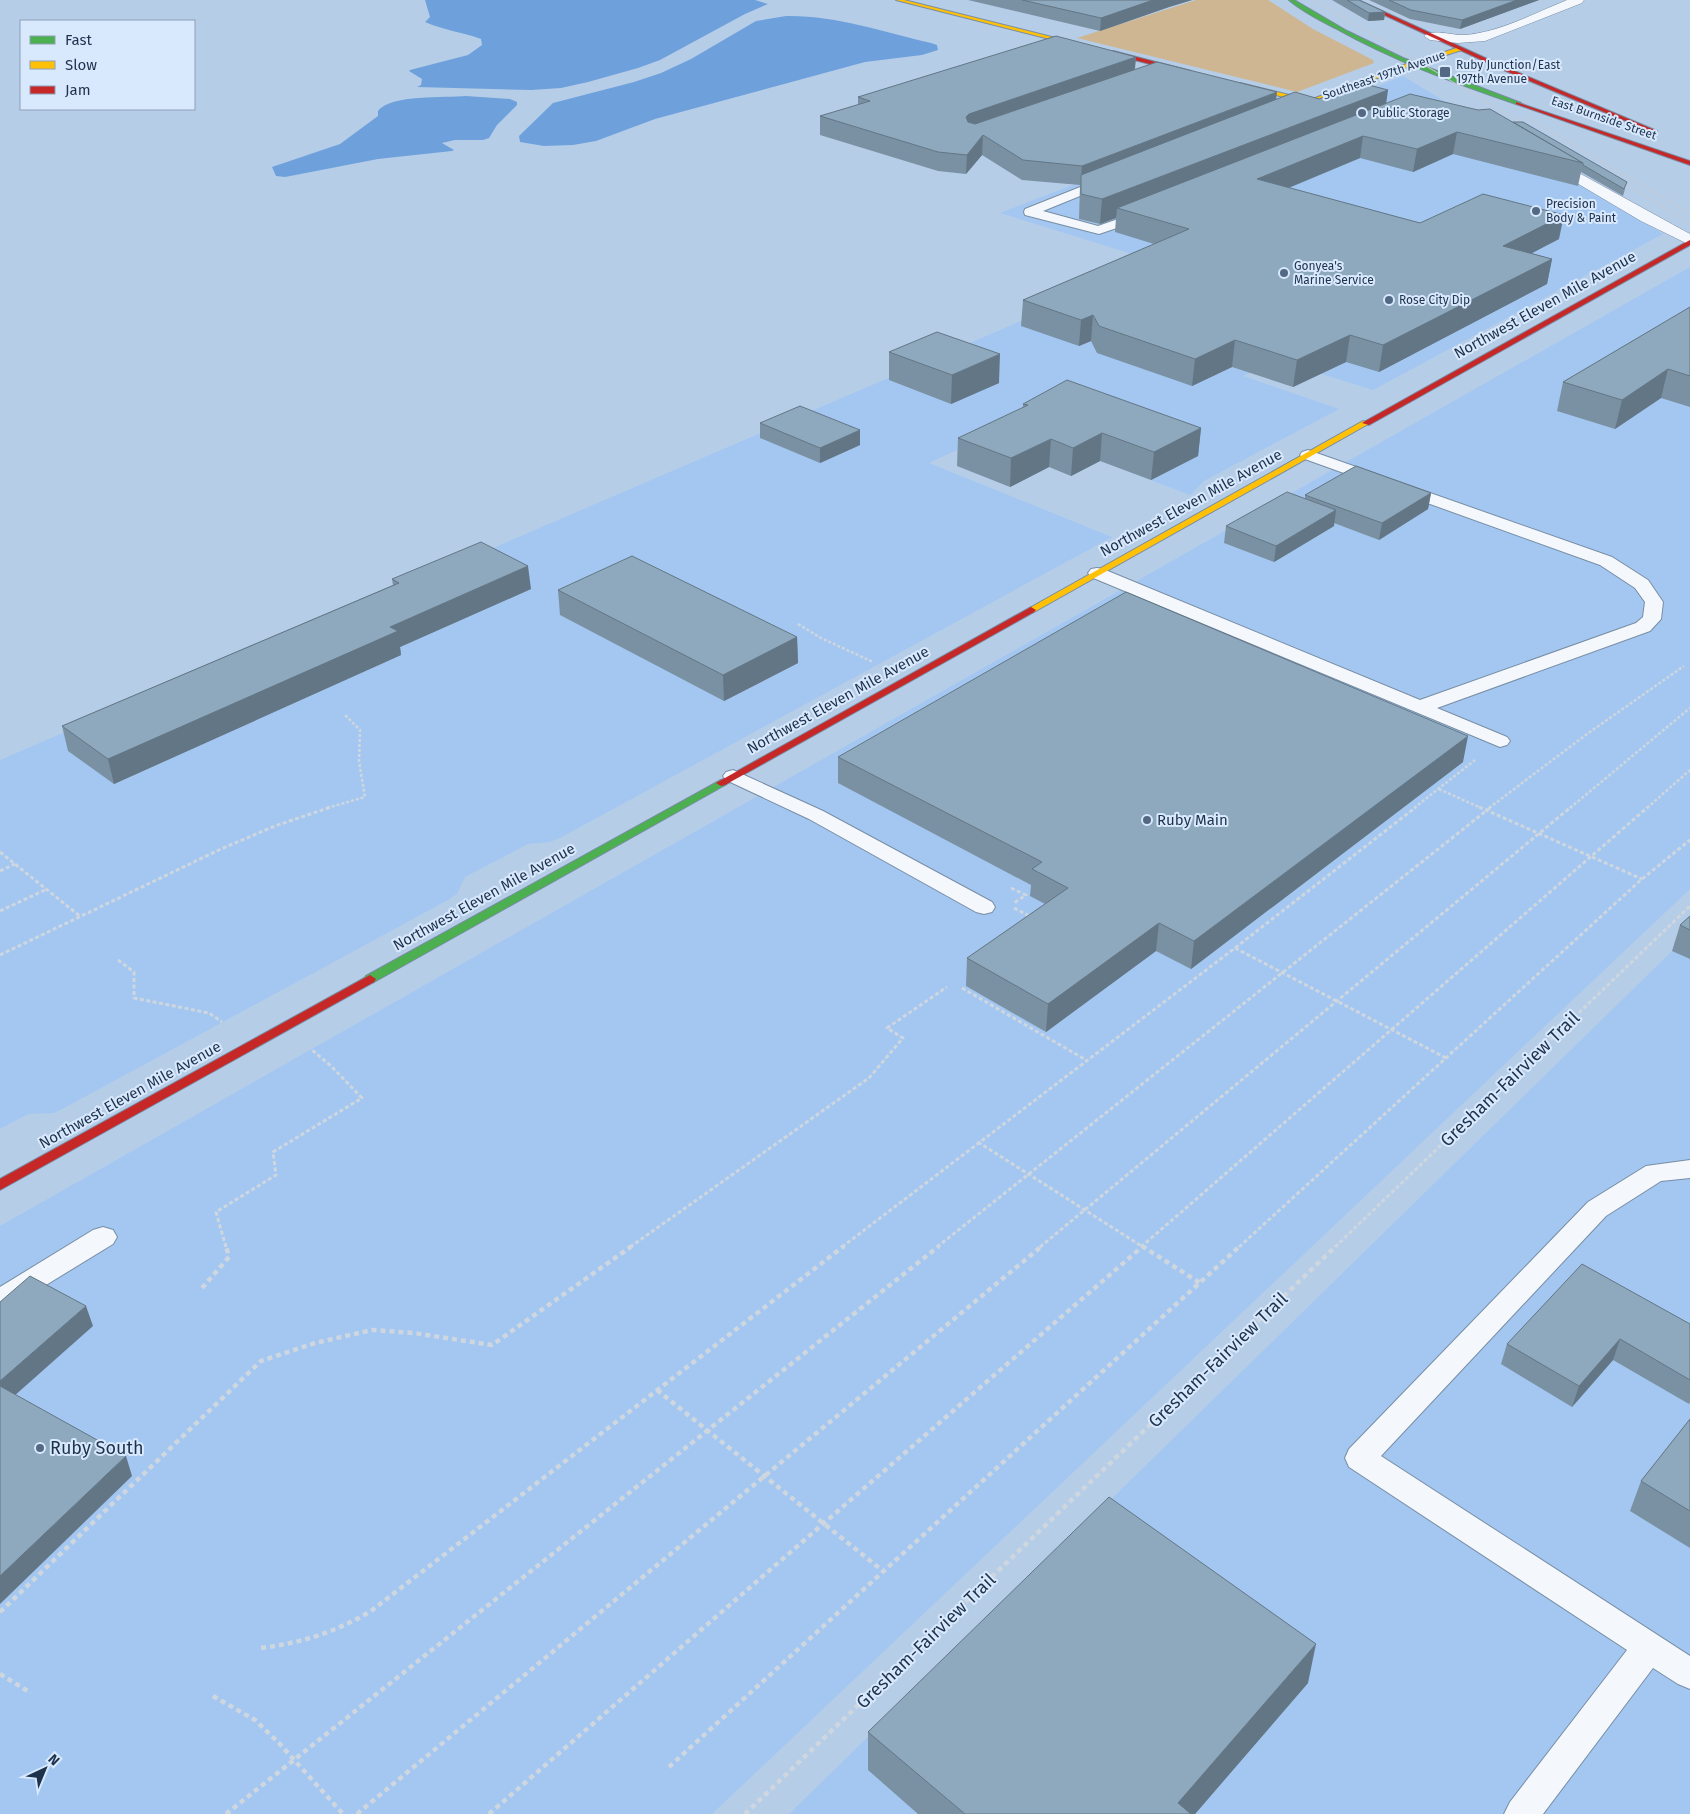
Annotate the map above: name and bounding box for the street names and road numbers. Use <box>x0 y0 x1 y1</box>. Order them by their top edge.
street label: Southeast 197th Avenue <box>1321 47 1447 103</box>
street label: East Burnside Street <box>1550 93 1659 143</box>
street label: Northwest Eleven Mile Avenue <box>1451 247 1639 363</box>
street label: Northwest Eleven Mile Avenue <box>1097 445 1285 561</box>
street label: Northwest Eleven Mile Avenue <box>744 642 932 758</box>
street label: Northwest Eleven Mile Avenue <box>390 839 578 955</box>
street label: Gresham-Fairview Trail <box>1436 1007 1584 1151</box>
street label: Northwest Eleven Mile Avenue <box>36 1037 224 1153</box>
street label: Gresham-Fairview Trail <box>1144 1288 1292 1432</box>
street label: Gresham-Fairview Trail <box>852 1569 1000 1713</box>

